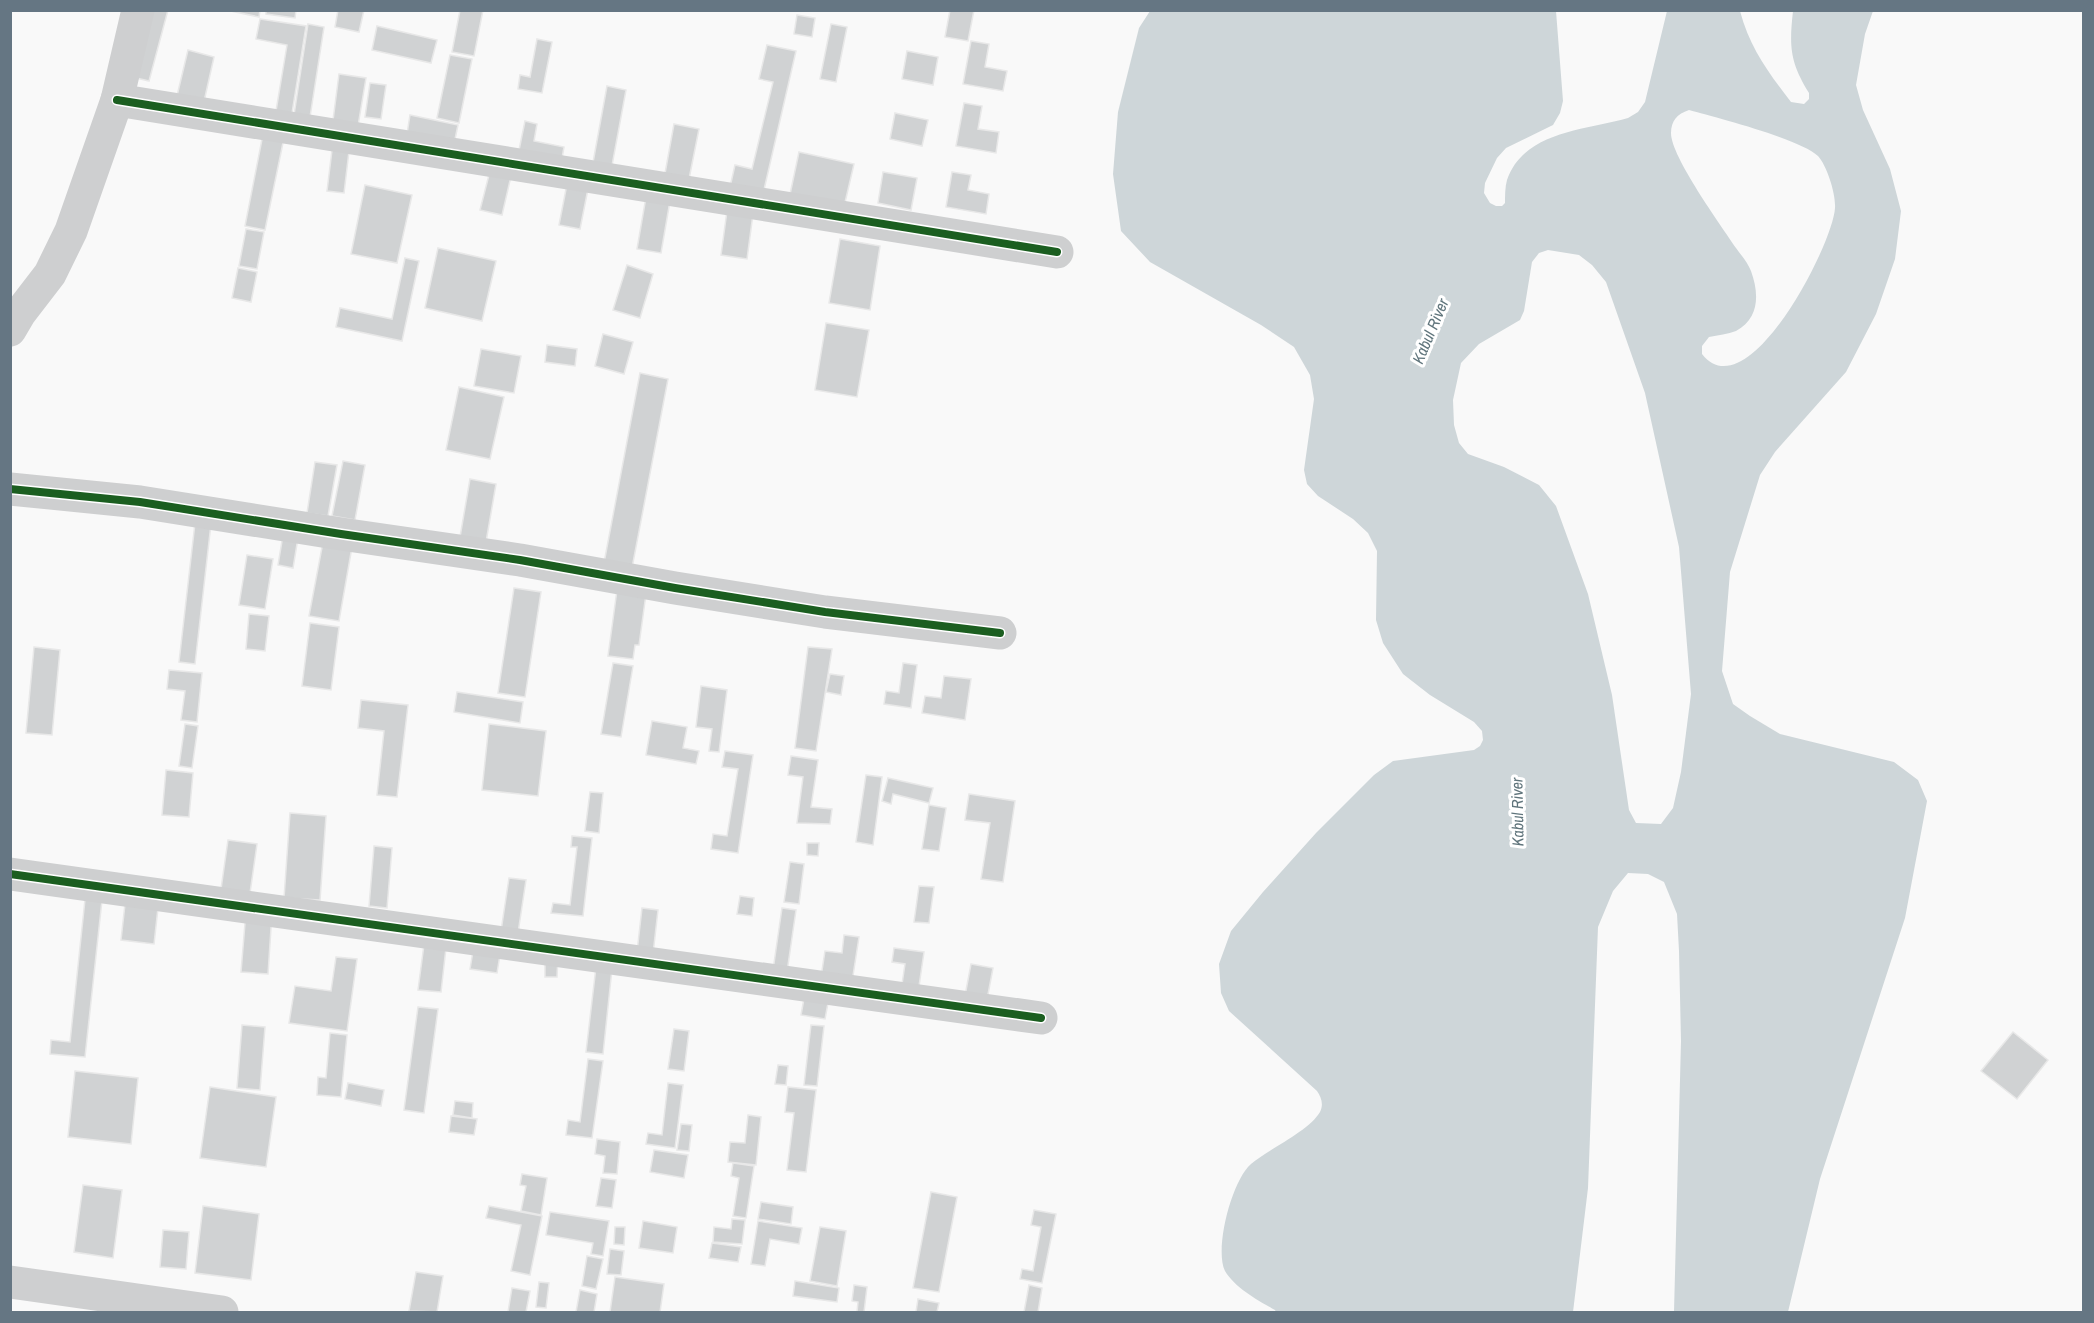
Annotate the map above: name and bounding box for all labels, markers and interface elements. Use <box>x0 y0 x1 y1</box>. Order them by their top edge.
water label: Kabul River <box>1406 295 1454 367</box>
water label: Kabul River <box>1505 777 1529 846</box>

